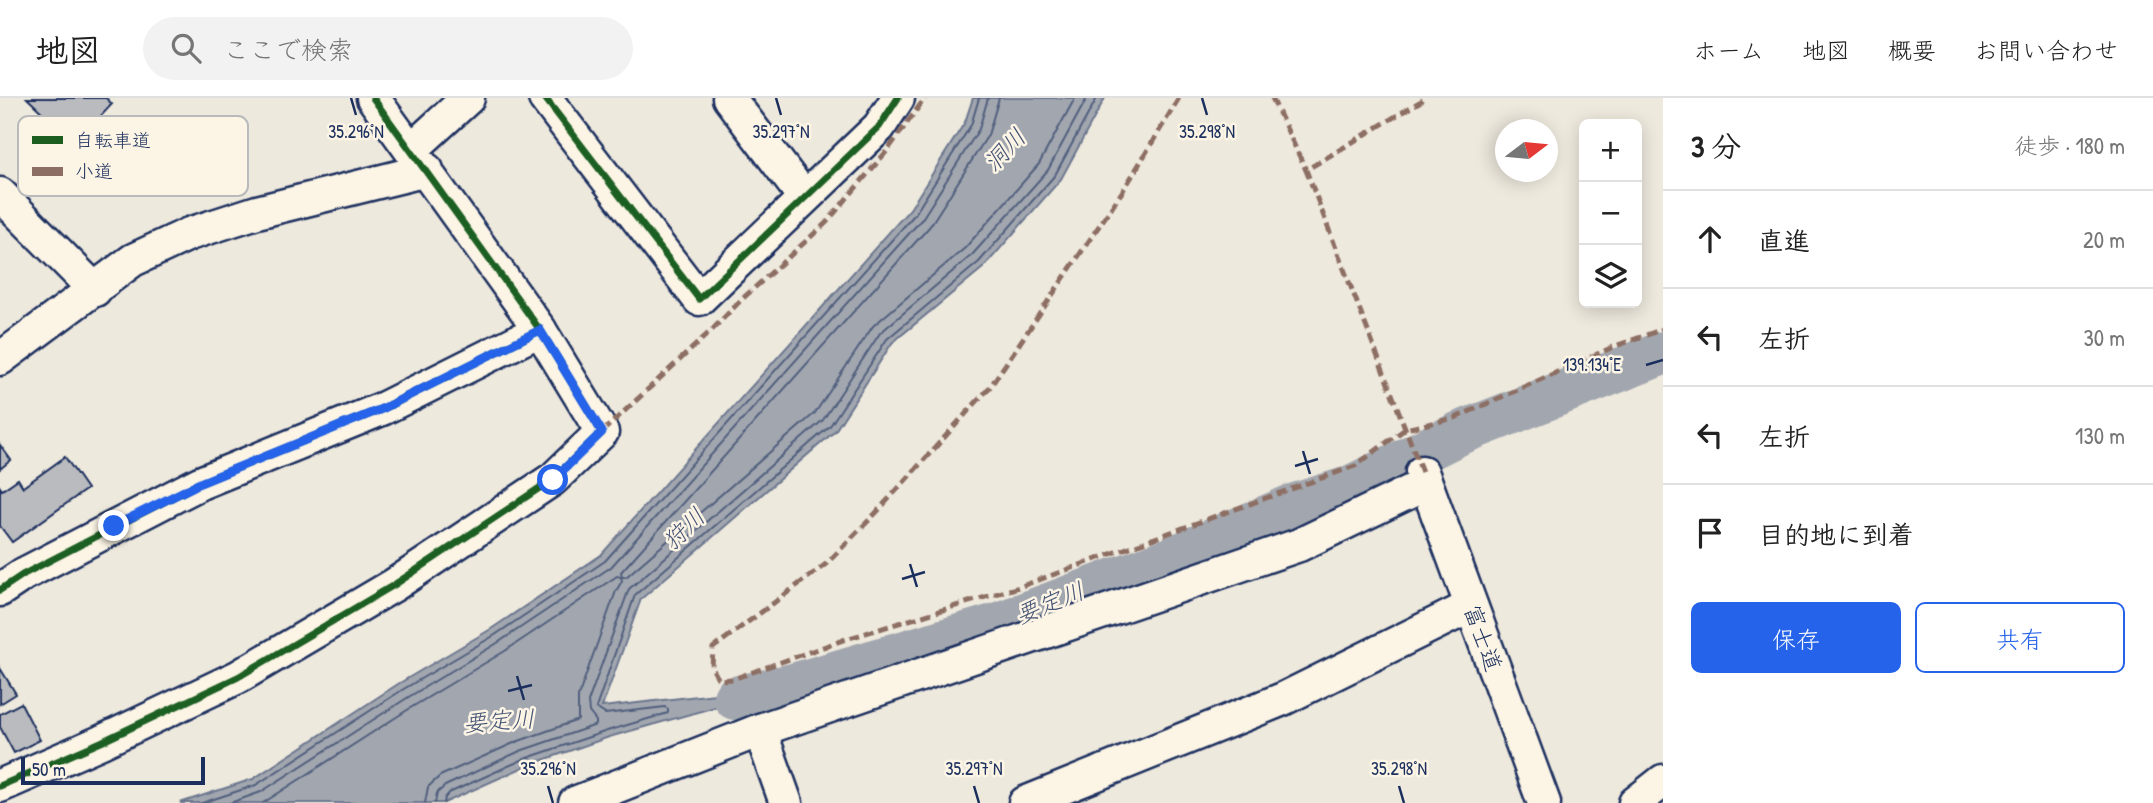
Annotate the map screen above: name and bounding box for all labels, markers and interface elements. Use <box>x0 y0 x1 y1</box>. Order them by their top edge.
search box <box>143 17 633 80</box>
text: 地図 <box>35 28 101 72</box>
icon: search <box>167 29 205 67</box>
text: ここで検索 <box>223 32 353 67</box>
text: ホーム <box>1693 34 1764 66</box>
text: 地図 <box>1802 34 1850 66</box>
text: 概要 <box>1888 34 1936 66</box>
text: お問い合わせ <box>1974 34 2118 66</box>
legend <box>18 116 248 196</box>
text: 35.296°N <box>328 119 384 144</box>
text: 35.297°N <box>752 119 810 144</box>
text: 35.298°N <box>1179 119 1235 144</box>
north arrow <box>1495 119 1558 182</box>
map controls <box>1579 119 1642 308</box>
button: + <box>1579 119 1642 182</box>
water label: 洞川 <box>976 121 1032 178</box>
text: 3 分 <box>1691 126 1741 166</box>
text: 自転車道 <box>75 127 151 153</box>
text: 徒歩 · 180 m <box>2014 130 2125 161</box>
text: 小道 <box>75 158 113 184</box>
button: − <box>1579 182 1642 245</box>
icon: ahead <box>1691 220 1729 258</box>
text: 直進 <box>1758 223 1810 258</box>
text: 20 m <box>2083 224 2125 255</box>
button: layers <box>1579 245 1642 308</box>
icon: left <box>1691 318 1729 356</box>
text: 左折 <box>1758 321 1810 356</box>
text: 30 m <box>2083 322 2125 353</box>
text: 139.134°E <box>1563 352 1621 377</box>
icon: left <box>1691 416 1729 454</box>
text: 左折 <box>1758 419 1810 454</box>
text: 130 m <box>2075 420 2125 451</box>
route start <box>537 464 568 495</box>
water label: 狩川 <box>655 500 712 556</box>
route end <box>98 510 129 541</box>
icon: arrive <box>1691 514 1729 552</box>
text: 目的地に到着 <box>1758 517 1914 552</box>
water label: 要定川 <box>1010 574 1089 630</box>
street label: 富士道 <box>1457 600 1510 676</box>
button: 保存 <box>1691 602 1901 673</box>
button: 共有 <box>1915 602 2125 673</box>
water label: 要定川 <box>462 702 536 738</box>
scale bar <box>21 754 205 786</box>
text: 50 m <box>32 756 66 782</box>
text: 35.296°N <box>520 756 576 781</box>
text: 35.297°N <box>945 756 1003 781</box>
text: 35.298°N <box>1371 756 1427 781</box>

